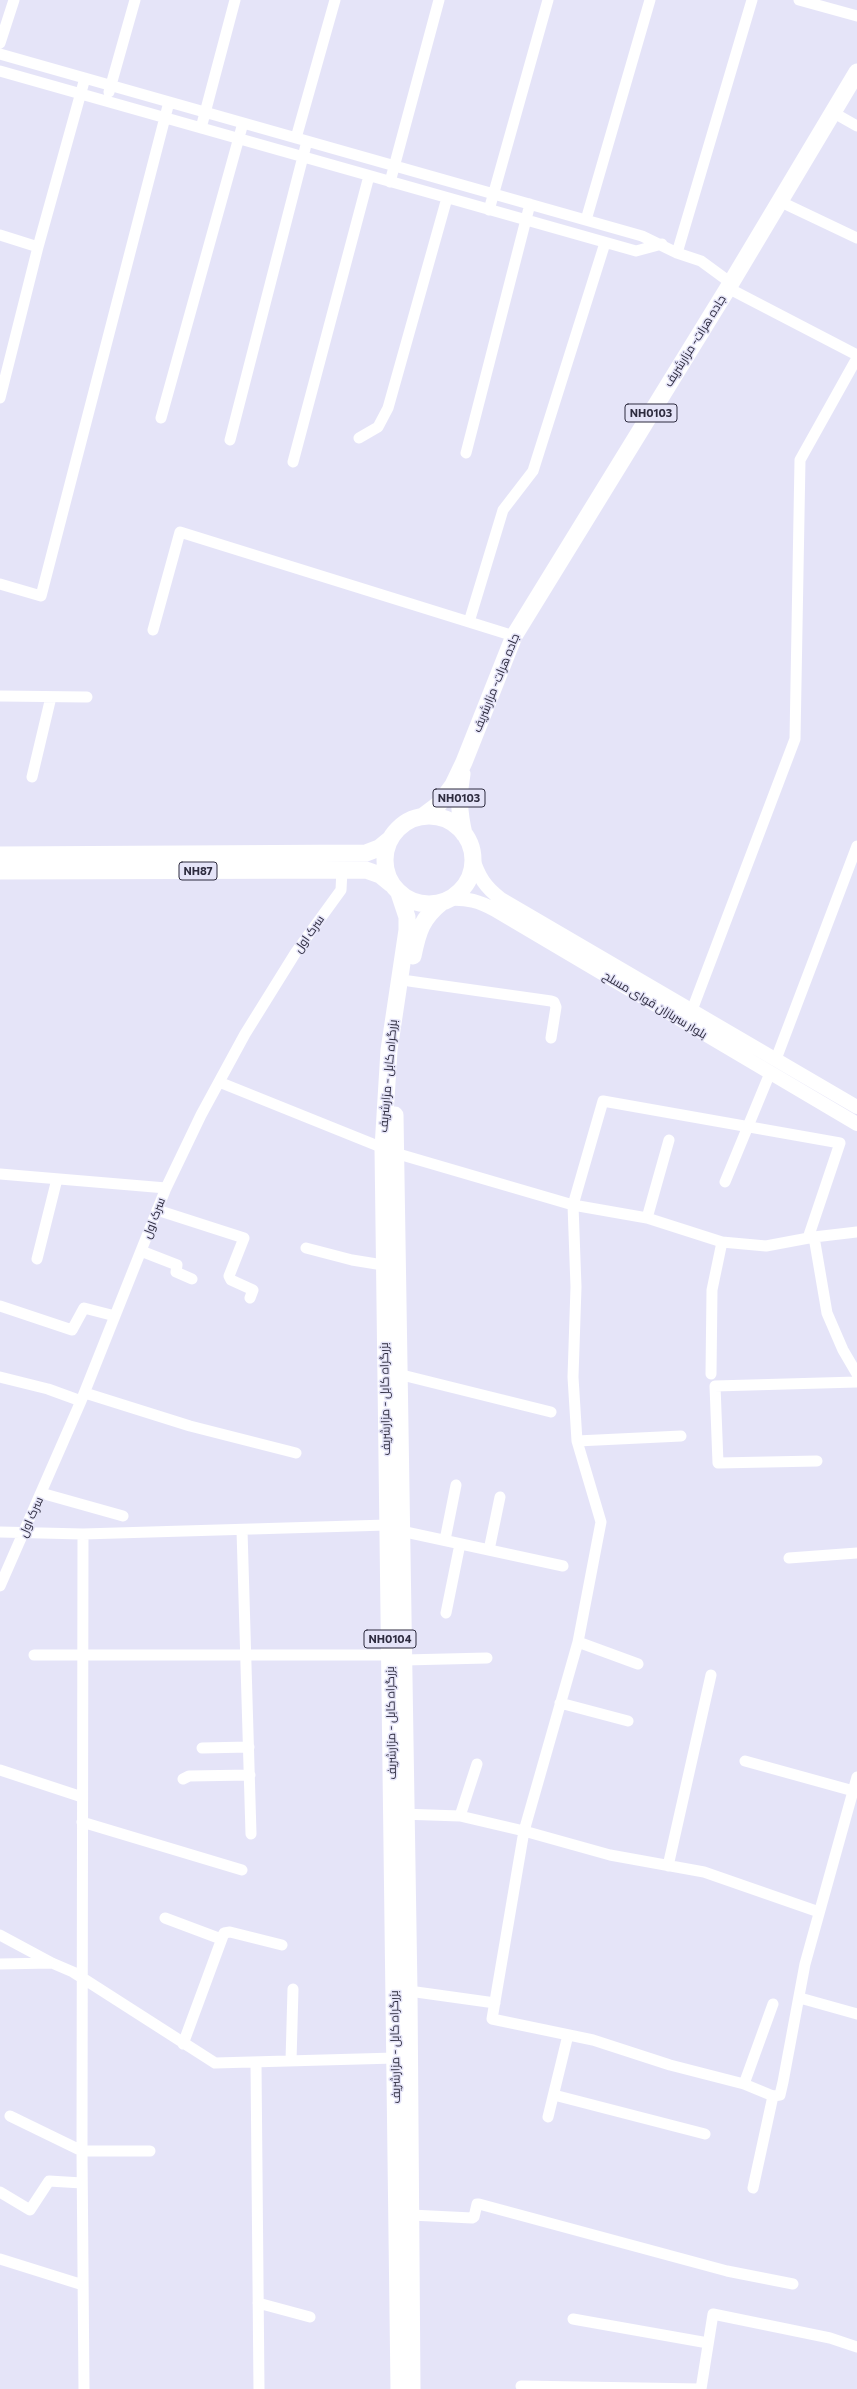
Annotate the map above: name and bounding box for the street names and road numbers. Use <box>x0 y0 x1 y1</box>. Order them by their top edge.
street label: جاده هرات- مزارشریف <box>661 292 729 390</box>
road number: NH0103 <box>625 404 677 422</box>
street label: جاده هرات- مزارشریف <box>470 631 522 735</box>
road number: NH0103 <box>433 789 485 807</box>
road number: NH87 <box>179 862 217 880</box>
street label: سرک اول <box>291 912 327 956</box>
street label: بلوار سربازان قوای مسلح <box>600 968 710 1042</box>
street label: بزرگراه کابل - مزارشریف <box>376 1019 400 1133</box>
street label: سرک اول <box>140 1195 168 1241</box>
street label: بزرگراه کابل - مزارشریف <box>377 1342 393 1456</box>
street label: سرک اول <box>16 1495 46 1539</box>
road number: NH0104 <box>364 1630 416 1648</box>
street label: بزرگراه کابل - مزارشریف <box>383 1666 399 1780</box>
street label: بزرگراه کابل - مزارشریف <box>387 1990 403 2104</box>

